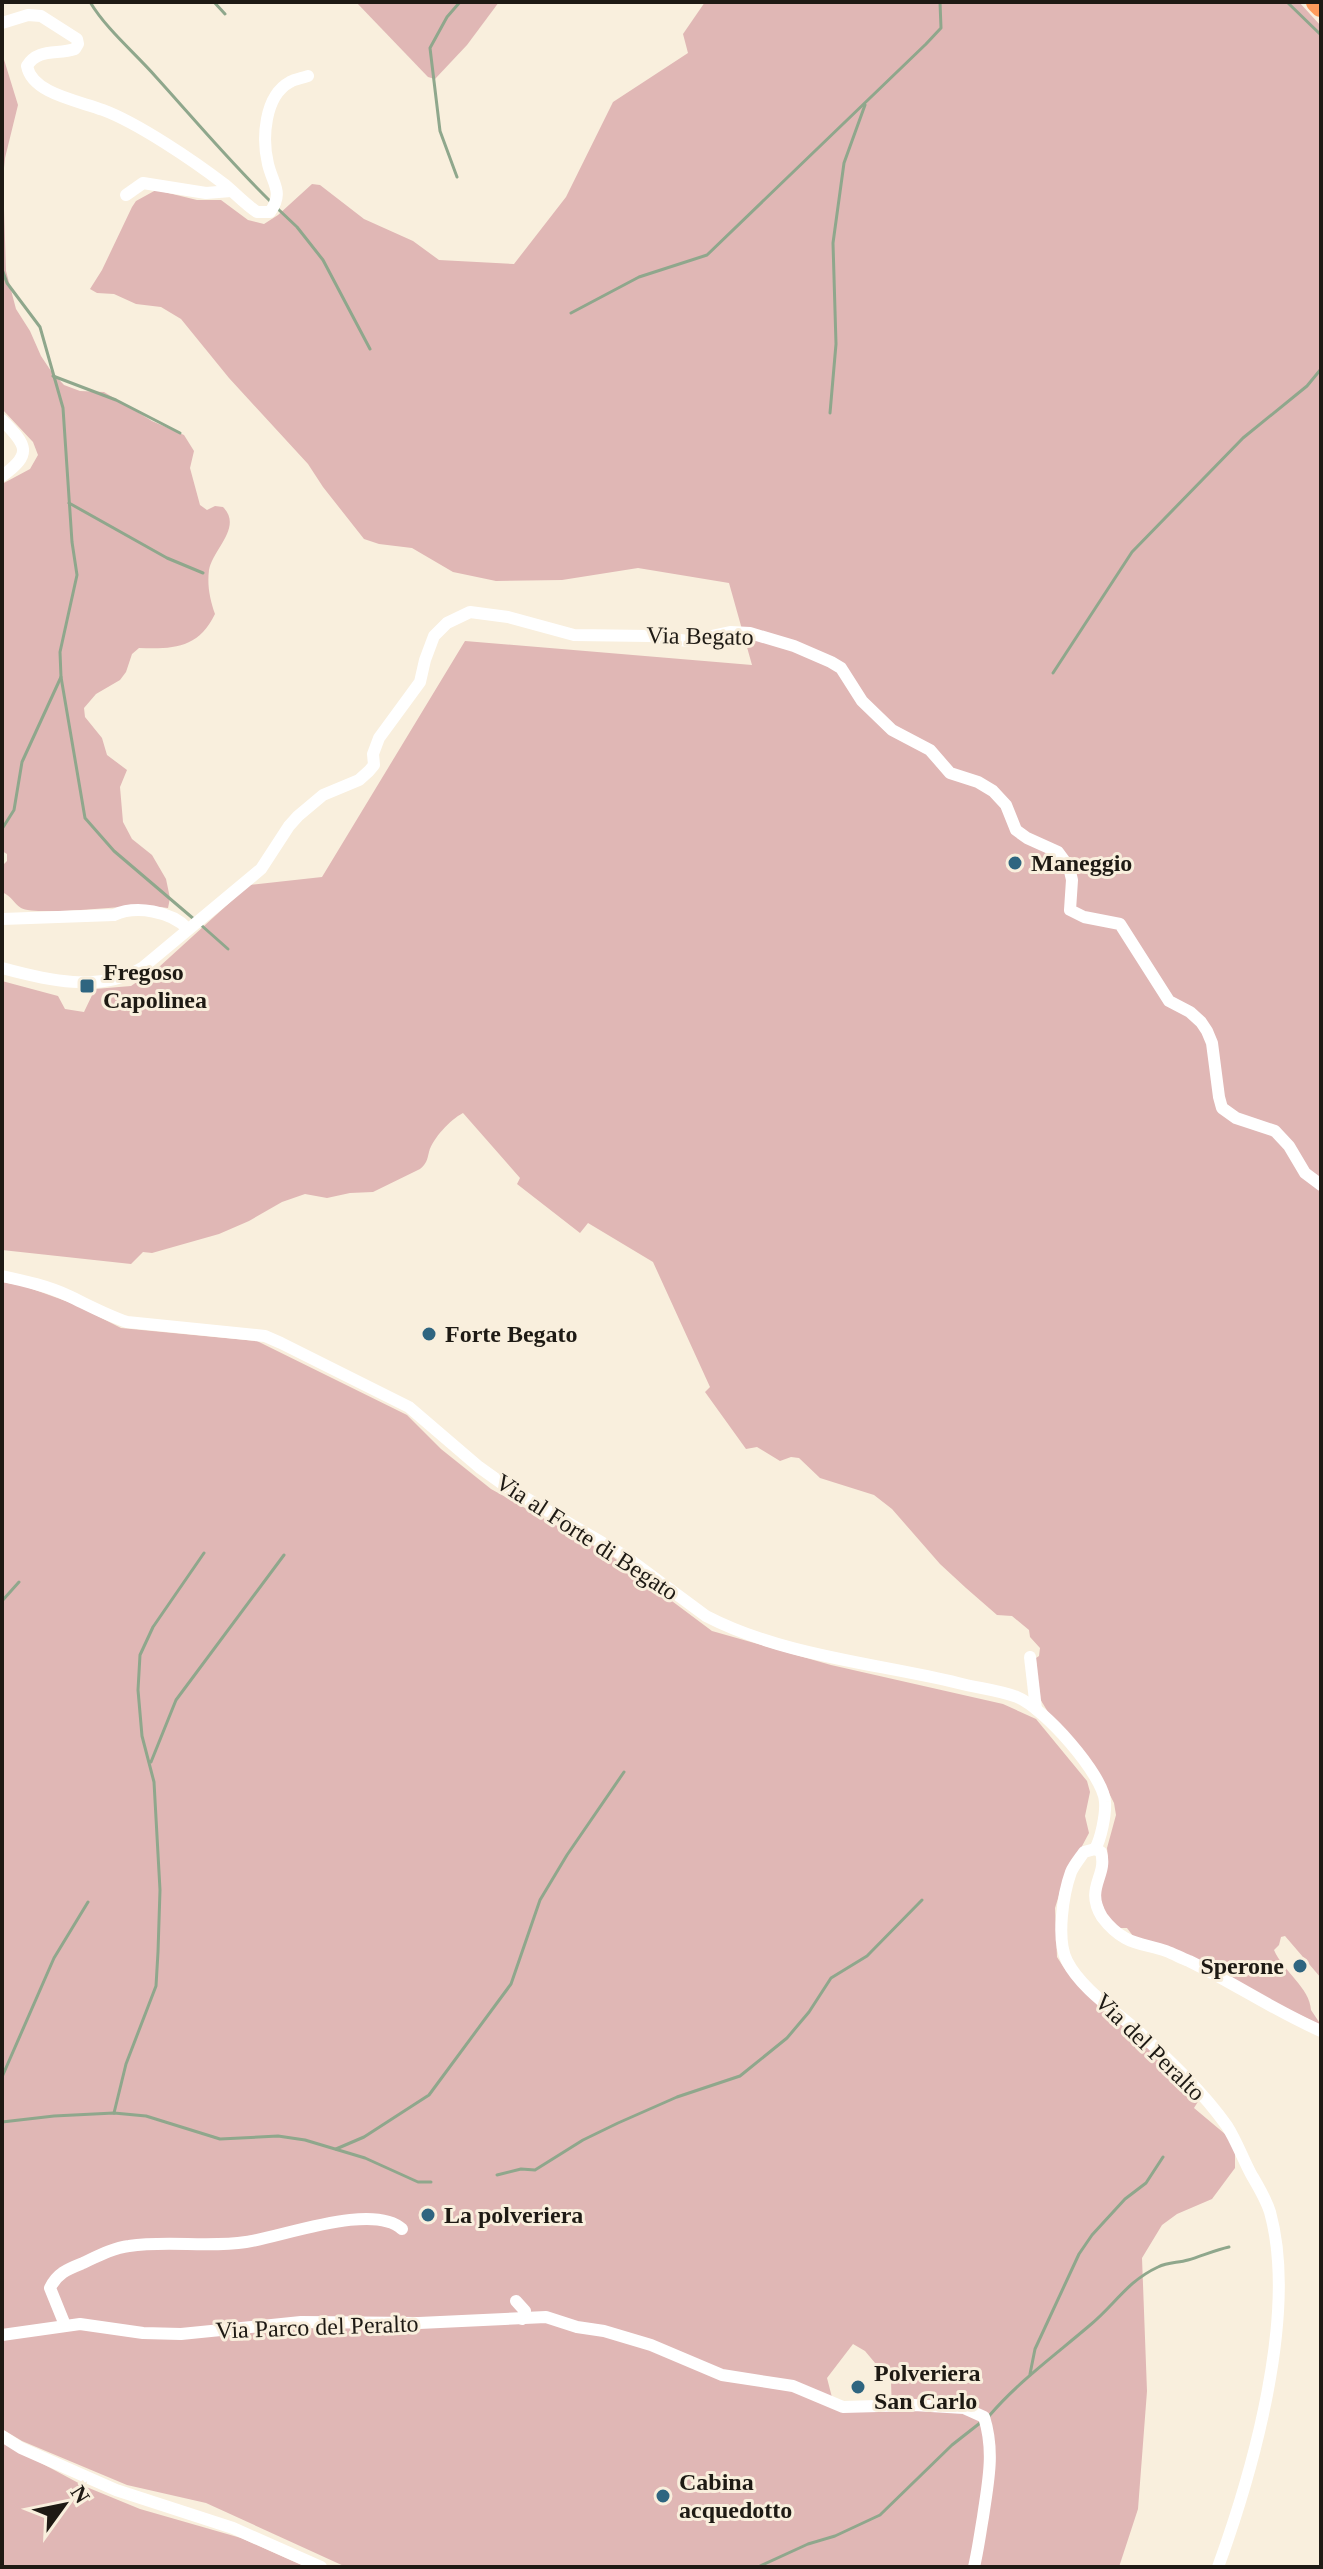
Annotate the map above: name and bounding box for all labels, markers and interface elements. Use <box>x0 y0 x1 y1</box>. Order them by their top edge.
street label: Via Begato <box>646 622 754 650</box>
place label: Maneggio <box>1031 850 1132 876</box>
marker: Maneggio <box>1006 854 1024 872</box>
place label: Fregoso Capolinea <box>103 959 207 1013</box>
marker: Fregoso Capolinea <box>78 977 96 995</box>
place label: Forte Begato <box>445 1321 578 1347</box>
marker: Forte Begato <box>420 1325 438 1343</box>
street label: Via al Forte di Begato <box>491 1468 683 1606</box>
place label: Sperone <box>1200 1953 1284 1979</box>
marker: Sperone <box>1291 1957 1309 1975</box>
street label: Via del Peralto <box>1090 1988 1210 2106</box>
place label: La polveriera <box>444 2202 583 2228</box>
marker: La polveriera <box>419 2206 437 2224</box>
street label: Via Parco del Peralto <box>215 2310 419 2344</box>
place label: Polveriera San Carlo <box>874 2360 981 2414</box>
marker: Polveriera San Carlo <box>849 2378 867 2396</box>
north arrow <box>24 2465 104 2545</box>
place label: Cabina acquedotto <box>679 2469 792 2523</box>
text: N <box>66 2481 95 2508</box>
marker: Cabina acquedotto <box>654 2487 672 2505</box>

